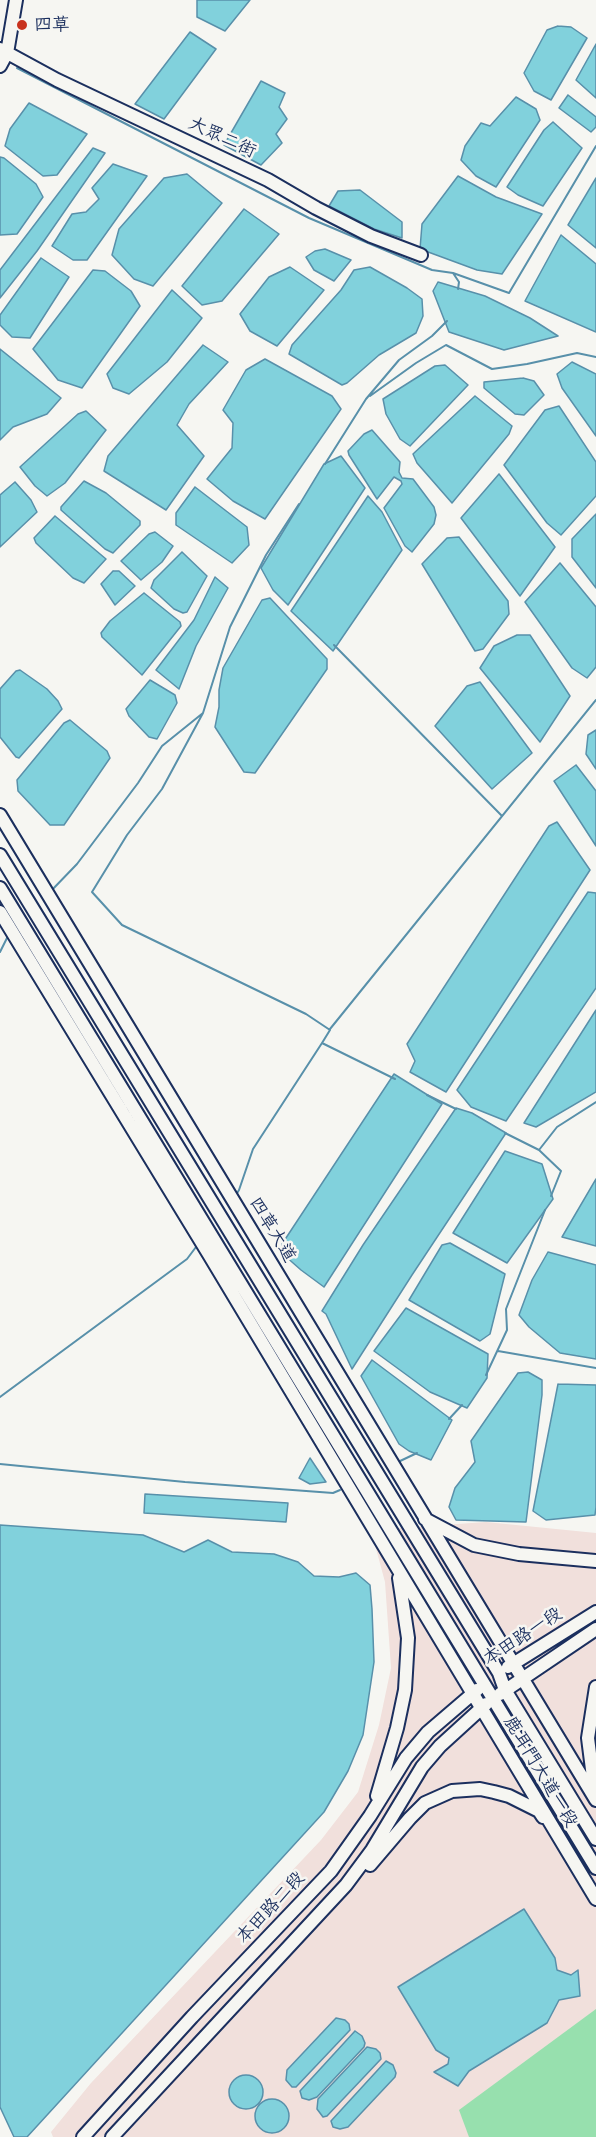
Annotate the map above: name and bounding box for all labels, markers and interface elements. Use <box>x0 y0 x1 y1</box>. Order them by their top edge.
place label: 四草 <box>34 14 70 36</box>
marker: 四草 <box>15 18 29 32</box>
street label: 大眾二街 <box>185 113 259 163</box>
street label: 四草大道 <box>244 1194 300 1266</box>
street label: 本田路一段 <box>479 1603 567 1671</box>
street label: 鹿耳門大道一段 <box>498 1712 582 1832</box>
street label: 本田路二段 <box>232 1868 310 1948</box>

